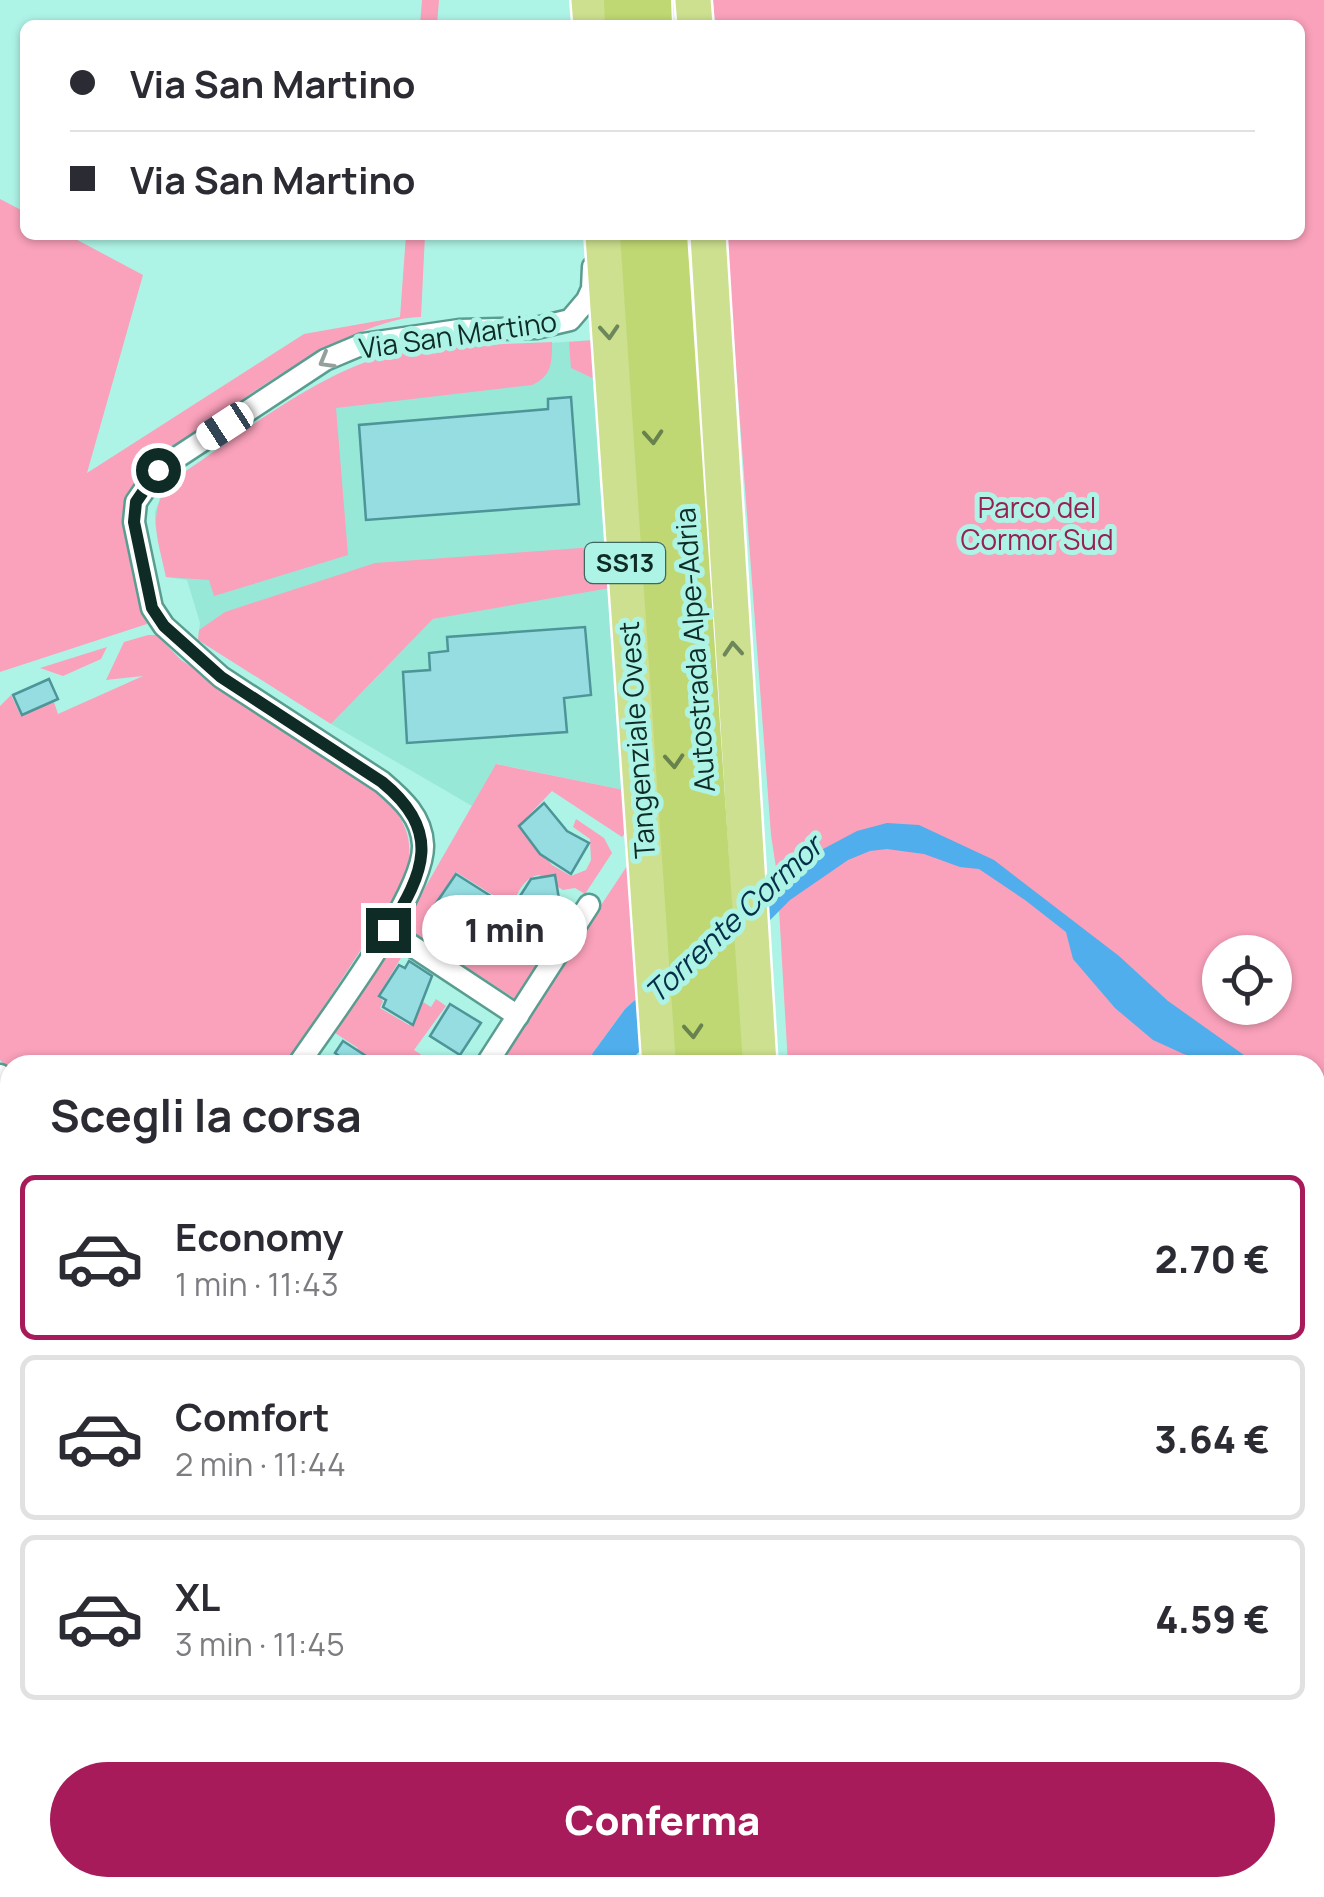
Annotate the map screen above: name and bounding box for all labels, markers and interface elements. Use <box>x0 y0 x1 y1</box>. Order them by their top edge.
text: Via San Martino <box>130 57 416 109</box>
text: Via San Martino <box>130 153 416 205</box>
street label: Via San Martino <box>357 301 559 367</box>
one-way arrow <box>598 325 620 341</box>
one-way arrow <box>319 348 337 368</box>
car <box>192 397 258 455</box>
one-way arrow <box>642 429 663 445</box>
route start <box>136 448 181 493</box>
park label: Parco del Cormor Sud <box>960 488 1114 558</box>
street label: Autostrada Alpe-Adria <box>665 507 723 794</box>
road number: SS13 <box>585 543 665 583</box>
street label: Tangenziale Ovest <box>609 620 663 860</box>
one-way arrow <box>723 641 745 657</box>
one-way arrow <box>663 754 684 770</box>
water label: Torrente Cormor <box>635 823 834 1012</box>
callout: 1 min <box>423 895 588 965</box>
route end <box>366 908 411 953</box>
text: 1 min <box>464 908 545 952</box>
map controls <box>1202 935 1292 1025</box>
button: locate <box>1202 935 1292 1025</box>
one-way arrow <box>681 1024 703 1040</box>
text: Scegli la corsa <box>50 1084 362 1146</box>
text: Economy <box>175 1210 344 1262</box>
icon: car <box>55 1213 145 1303</box>
text: 2.70 € <box>1155 1232 1270 1284</box>
text: 1 min · 11:43 <box>175 1262 339 1306</box>
text: Comfort <box>175 1390 329 1442</box>
icon: car <box>55 1393 145 1483</box>
text: 3.64 € <box>1154 1412 1270 1464</box>
text: 2 min · 11:44 <box>175 1442 346 1486</box>
text: XL <box>175 1570 220 1622</box>
icon: car <box>55 1573 145 1663</box>
text: 4.59 € <box>1155 1592 1270 1644</box>
text: 3 min · 11:45 <box>175 1622 345 1666</box>
button: Conferma <box>50 1762 1275 1877</box>

